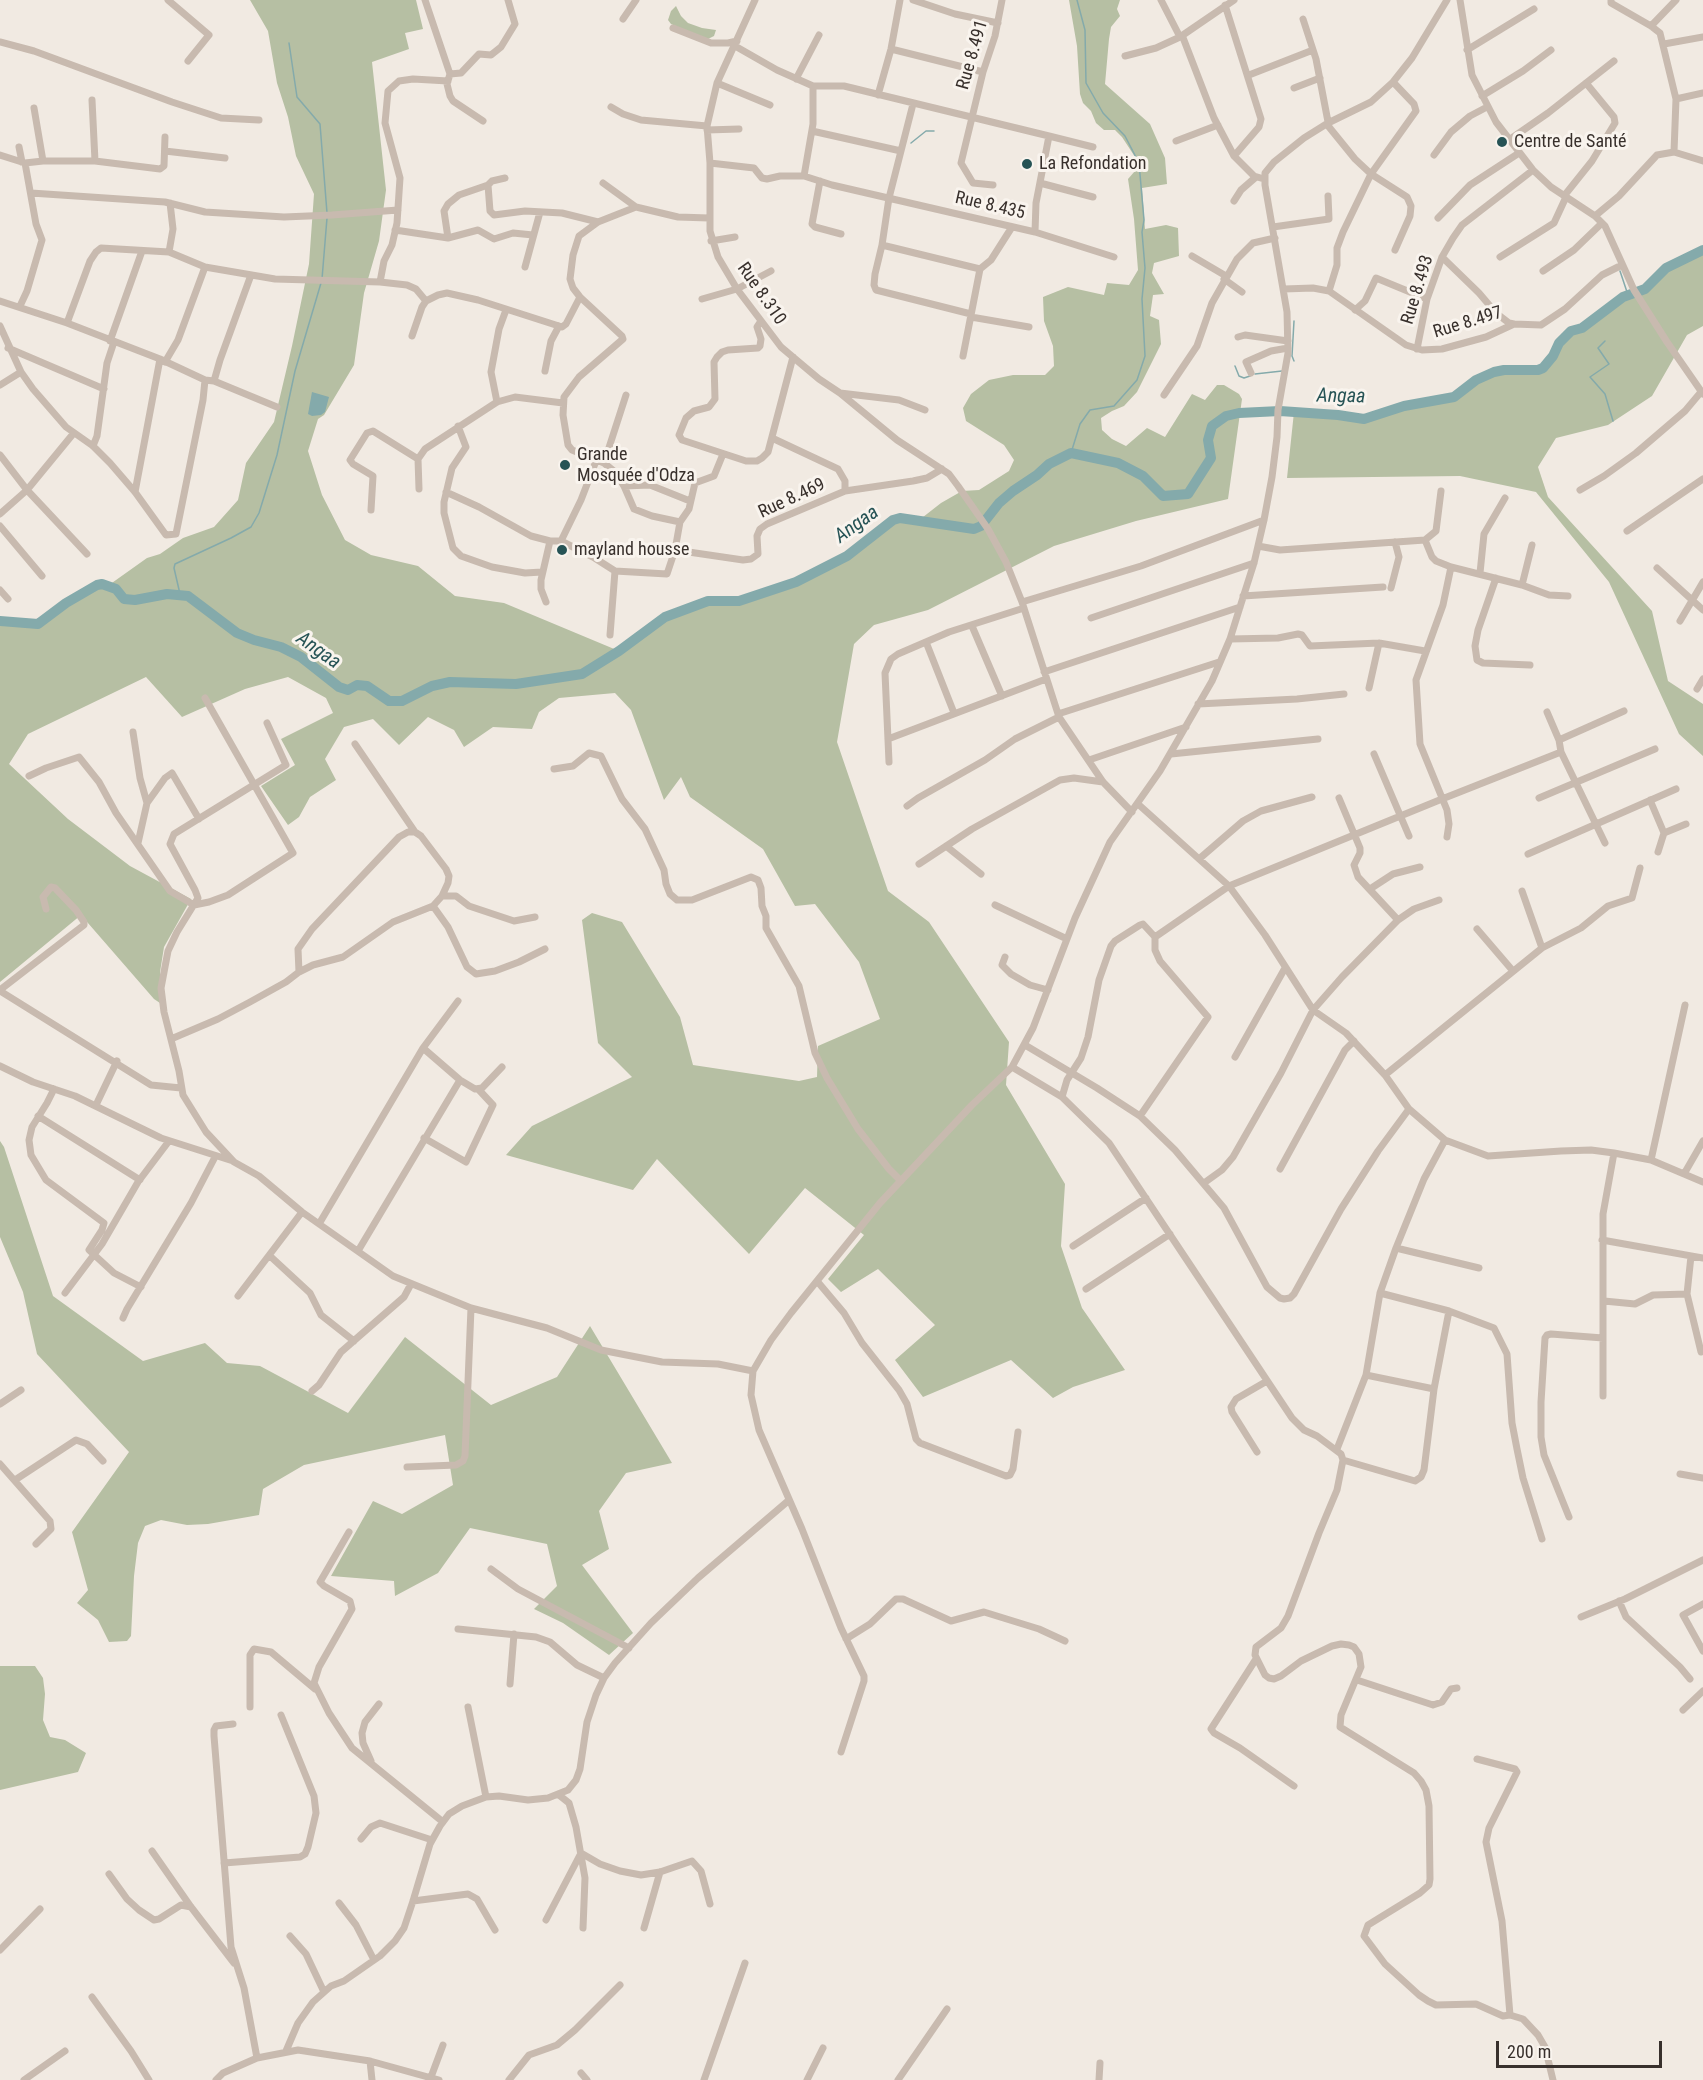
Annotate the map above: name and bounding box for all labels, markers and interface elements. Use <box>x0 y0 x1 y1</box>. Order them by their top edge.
street label: Rue 8.491 <box>953 18 993 92</box>
place label: Centre de Santé <box>1514 131 1627 153</box>
marker: Centre de Santé <box>1495 135 1509 149</box>
place label: La Refondation <box>1039 153 1147 175</box>
marker: La Refondation <box>1020 157 1034 171</box>
street label: Rue 8.435 <box>953 187 1027 225</box>
street label: Rue 8.493 <box>1397 253 1439 327</box>
street label: Rue 8.310 <box>732 259 790 329</box>
street label: Rue 8.497 <box>1431 302 1505 344</box>
water label: Angaa <box>1316 385 1366 409</box>
place label: Grande Mosquée d'Odza <box>577 444 695 486</box>
marker: Grande Mosquée d'Odza <box>558 458 572 472</box>
street label: Rue 8.469 <box>755 474 829 524</box>
water label: Angaa <box>830 501 884 549</box>
place label: mayland housse <box>574 539 689 561</box>
marker: mayland housse <box>555 543 569 557</box>
water label: Angaa <box>291 627 345 675</box>
scale bar <box>1499 2029 1666 2067</box>
text: 200 m <box>1507 2041 1551 2062</box>

